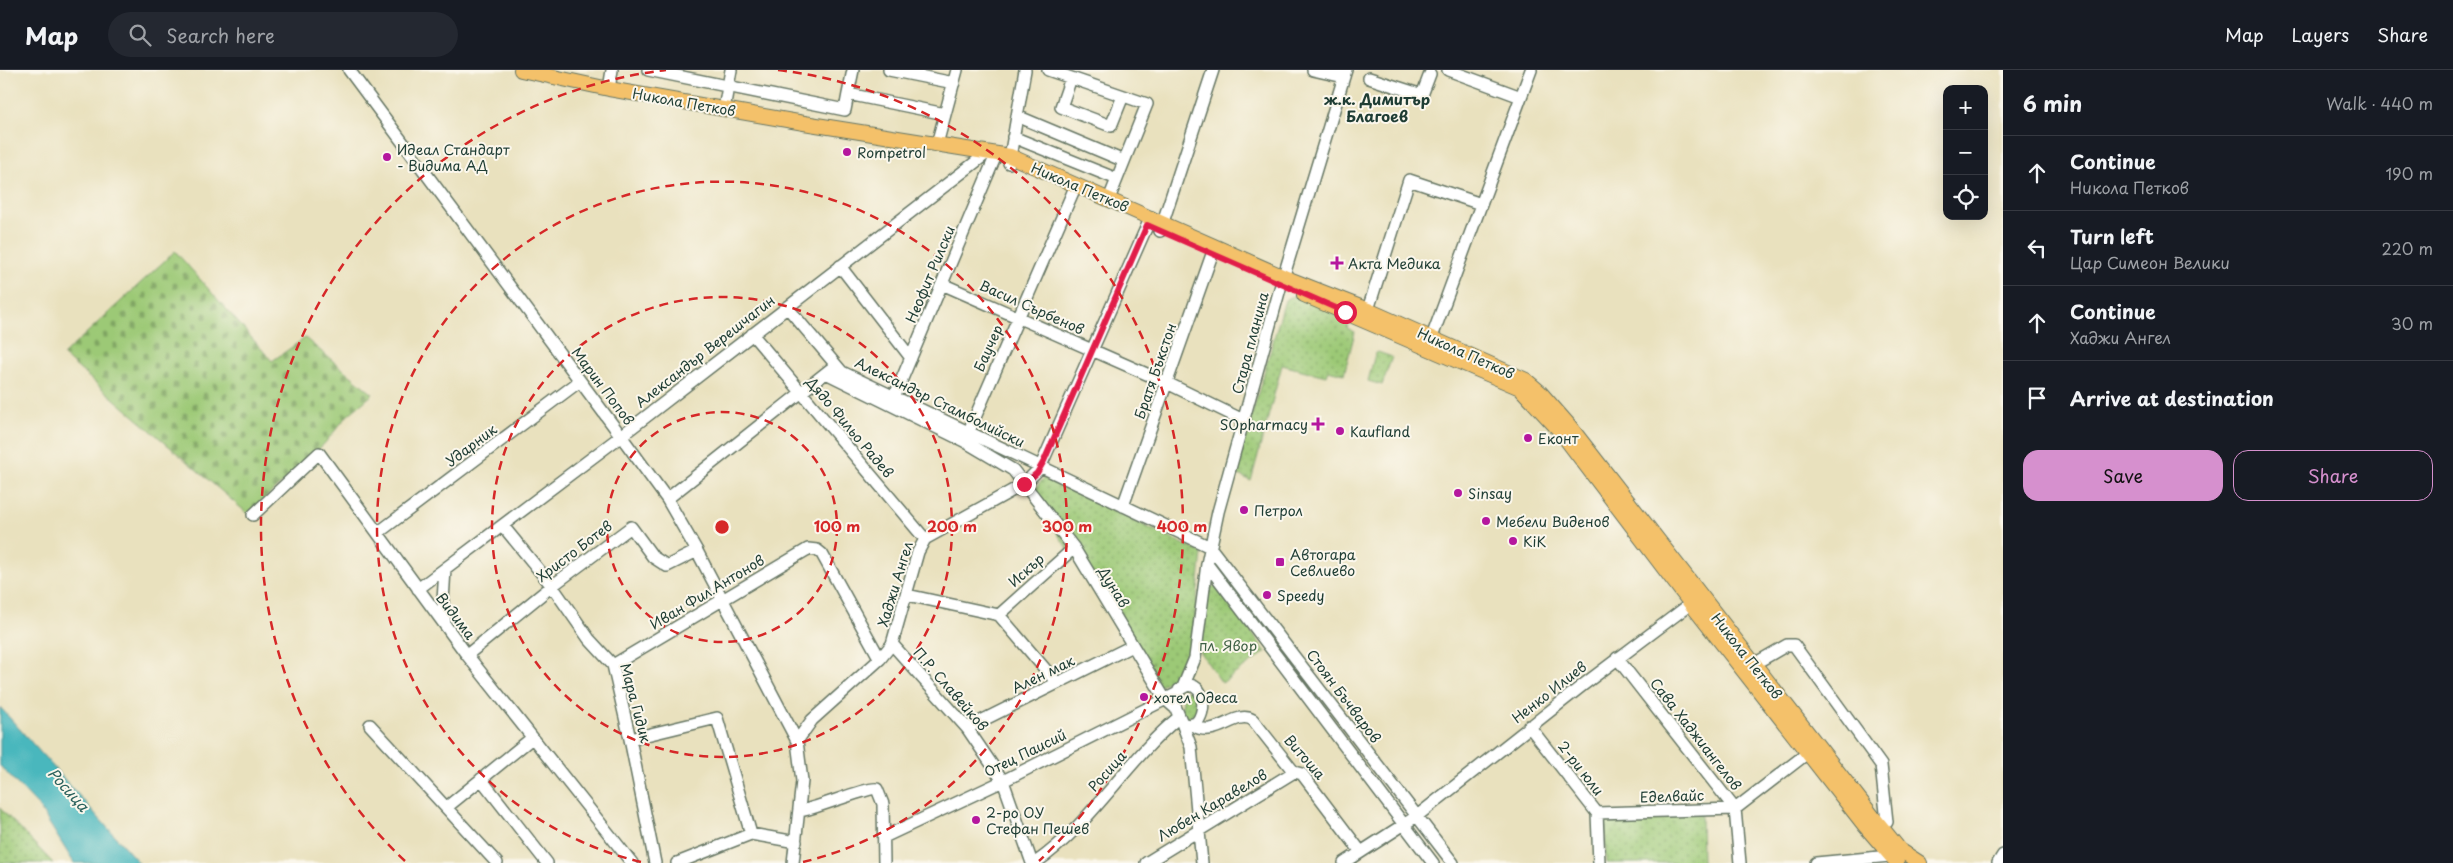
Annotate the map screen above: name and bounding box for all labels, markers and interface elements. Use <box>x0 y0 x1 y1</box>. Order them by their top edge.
search box <box>108 12 458 57</box>
text: Map <box>25 17 78 53</box>
icon: search <box>126 21 154 49</box>
text: Search here <box>166 21 275 49</box>
text: Map <box>2225 21 2264 48</box>
text: Layers <box>2292 21 2349 48</box>
text: Share <box>2377 21 2428 48</box>
street label: Никола Петков <box>631 83 737 121</box>
map controls <box>1943 85 1988 220</box>
button: + <box>1943 85 1988 130</box>
district label: ж.к. Димитър Благоев <box>1324 87 1430 127</box>
text: 6 min <box>2023 87 2082 119</box>
text: Walk · 440 m <box>2326 91 2433 115</box>
button: − <box>1943 130 1988 175</box>
place label: Идеал Стандарт - Видима АД <box>397 139 510 176</box>
place label: Rompetrol <box>857 142 926 163</box>
marker: Rompetrol <box>841 146 853 158</box>
text: Continue <box>2070 147 2156 175</box>
marker: Идеал Стандарт - Видима АД <box>381 151 393 163</box>
street label: Никола Петков <box>1028 157 1132 217</box>
icon: ahead <box>2023 159 2051 187</box>
text: 190 m <box>2385 161 2433 185</box>
button: locate <box>1943 175 1988 220</box>
text: Никола Петков <box>2070 175 2189 199</box>
street label: Неофит Рилски <box>900 222 960 326</box>
text: Turn left <box>2070 222 2154 250</box>
icon: left <box>2023 234 2051 262</box>
text: 220 m <box>2382 236 2433 260</box>
text: Цар Симеон Велики <box>2070 250 2230 274</box>
place label: Акта Медика <box>1348 253 1441 274</box>
marker: Акта Медика <box>1330 256 1344 270</box>
street label: Васил Сърбенов <box>976 275 1088 339</box>
street label: Стара планина <box>1226 289 1274 396</box>
street label: Александър Верешчагин <box>631 290 779 412</box>
text: Continue <box>2070 297 2156 325</box>
route start <box>1334 301 1357 324</box>
icon: ahead <box>2023 309 2051 337</box>
text: 30 m <box>2391 311 2433 335</box>
street label: Братя Бъкстон <box>1129 320 1181 422</box>
street label: Баучер <box>968 321 1008 375</box>
street label: Никола Петков <box>1414 322 1518 384</box>
text: Хаджи Ангел <box>2070 325 2171 349</box>
street label: Марин Попов <box>567 343 639 429</box>
street label: Александър Стамболийски <box>851 352 1029 452</box>
street label: Дядо Фильо Радев <box>801 371 899 482</box>
icon: arrive <box>2023 384 2051 412</box>
text: Arrive at destination <box>2070 384 2274 412</box>
place label: SOpharmacy <box>1220 414 1308 435</box>
street label: Ударник <box>441 418 502 471</box>
marker: SOpharmacy <box>1312 418 1324 430</box>
place label: Kaufland <box>1350 421 1411 442</box>
marker: Kaufland <box>1334 425 1346 437</box>
place label: Еконт <box>1538 428 1579 449</box>
marker: Еконт <box>1522 432 1534 444</box>
button: Save <box>2023 450 2223 501</box>
button: Share <box>2233 450 2433 501</box>
route end <box>1013 473 1036 496</box>
place label: Sinsay <box>1468 483 1512 504</box>
marker: Sinsay <box>1452 487 1464 499</box>
place label: Петрол <box>1254 500 1303 521</box>
marker: Петрол <box>1238 504 1250 516</box>
place label: Мебели Виденов <box>1496 511 1610 532</box>
text: 100 m <box>814 514 860 537</box>
text: 200 m <box>927 514 977 537</box>
text: 300 m <box>1042 514 1092 537</box>
text: 400 m <box>1157 514 1207 537</box>
street label: Христо Ботев <box>532 515 616 587</box>
marker: Мебели Виденов <box>1480 515 1492 527</box>
centre of rings <box>713 518 731 536</box>
place label: KiK <box>1523 531 1547 552</box>
marker: KiK <box>1507 535 1519 547</box>
street label: Хаджи Ангел <box>872 539 918 629</box>
place label: Автогара Севлиево <box>1290 544 1356 581</box>
street label: Искър <box>1004 548 1048 592</box>
street label: Иван Фил.Антонов <box>646 549 768 635</box>
marker: Автогара Севлиево <box>1274 556 1286 568</box>
street label: Дунав <box>1093 562 1135 612</box>
place label: Speedy <box>1277 585 1324 606</box>
street label: Видима <box>431 588 481 644</box>
marker: Speedy <box>1261 589 1273 601</box>
street label: Никола Петков <box>1707 608 1787 704</box>
park label: пл. Явор <box>1199 635 1257 656</box>
street label: П.Р. Славейков <box>909 643 993 735</box>
street label: Стоян Бъчваров <box>1302 645 1386 747</box>
street label: Ален мак <box>1008 649 1079 698</box>
street label: Ненко Илиев <box>1507 656 1591 728</box>
street label: Мара Гидик <box>615 661 657 746</box>
street label: Сава Хаджиангелов <box>1645 673 1747 795</box>
place label: хотел Одеса <box>1154 687 1238 708</box>
marker: хотел Одеса <box>1138 691 1150 703</box>
street label: Отец Паисий <box>980 724 1070 782</box>
street label: Витоша <box>1280 730 1331 784</box>
street label: 2-ри юли <box>1553 736 1609 800</box>
street label: Росица <box>1083 746 1131 796</box>
water label: Росица <box>43 762 95 817</box>
street label: Любен Каравелов <box>1153 764 1271 846</box>
street label: Еделвайс <box>1639 784 1705 808</box>
place label: 2-ро ОУ Стефан Пешев <box>986 802 1089 839</box>
marker: 2-ро ОУ Стефан Пешев <box>970 814 982 826</box>

